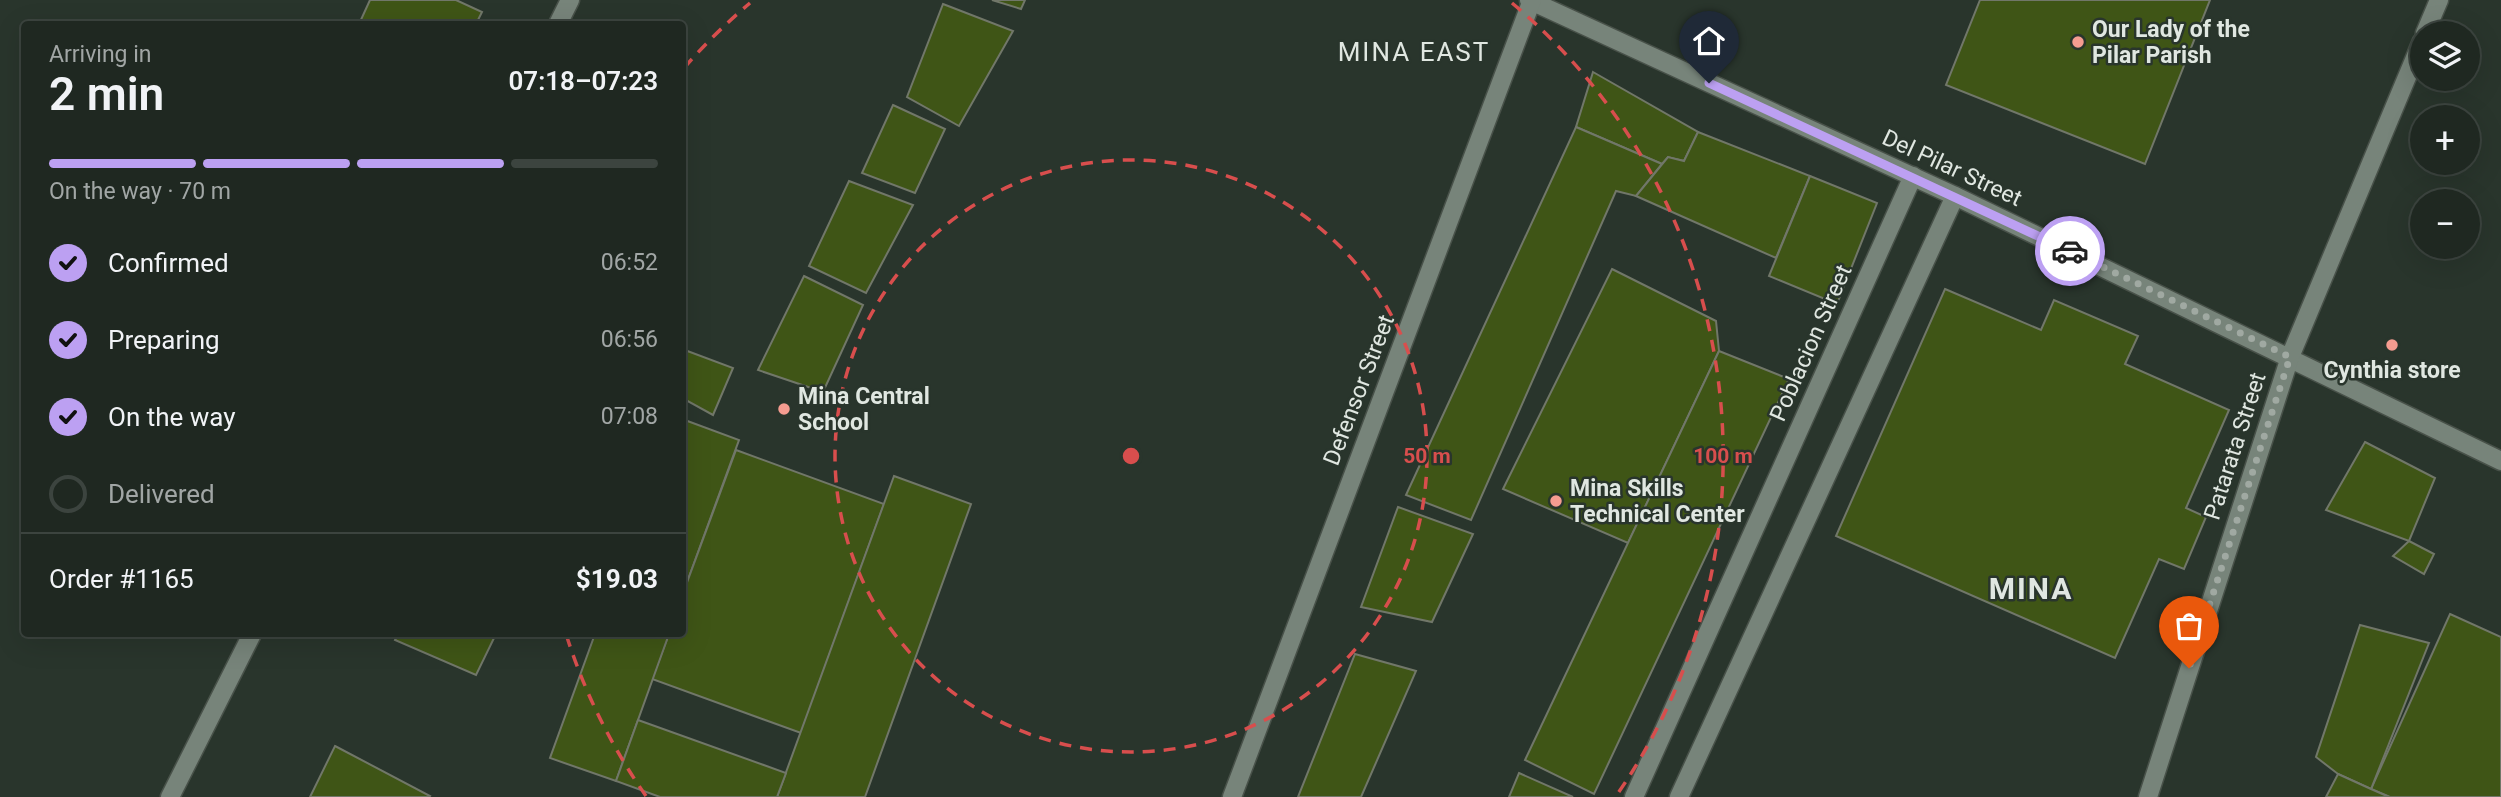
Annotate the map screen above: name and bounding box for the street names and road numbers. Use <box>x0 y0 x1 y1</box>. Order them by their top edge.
street label: Del Pilar Street <box>1878 124 2026 212</box>
street label: Poblacion Street <box>1764 261 1858 425</box>
street label: Defensor Street <box>1318 311 1400 469</box>
street label: Patarata Street <box>2198 369 2272 523</box>

